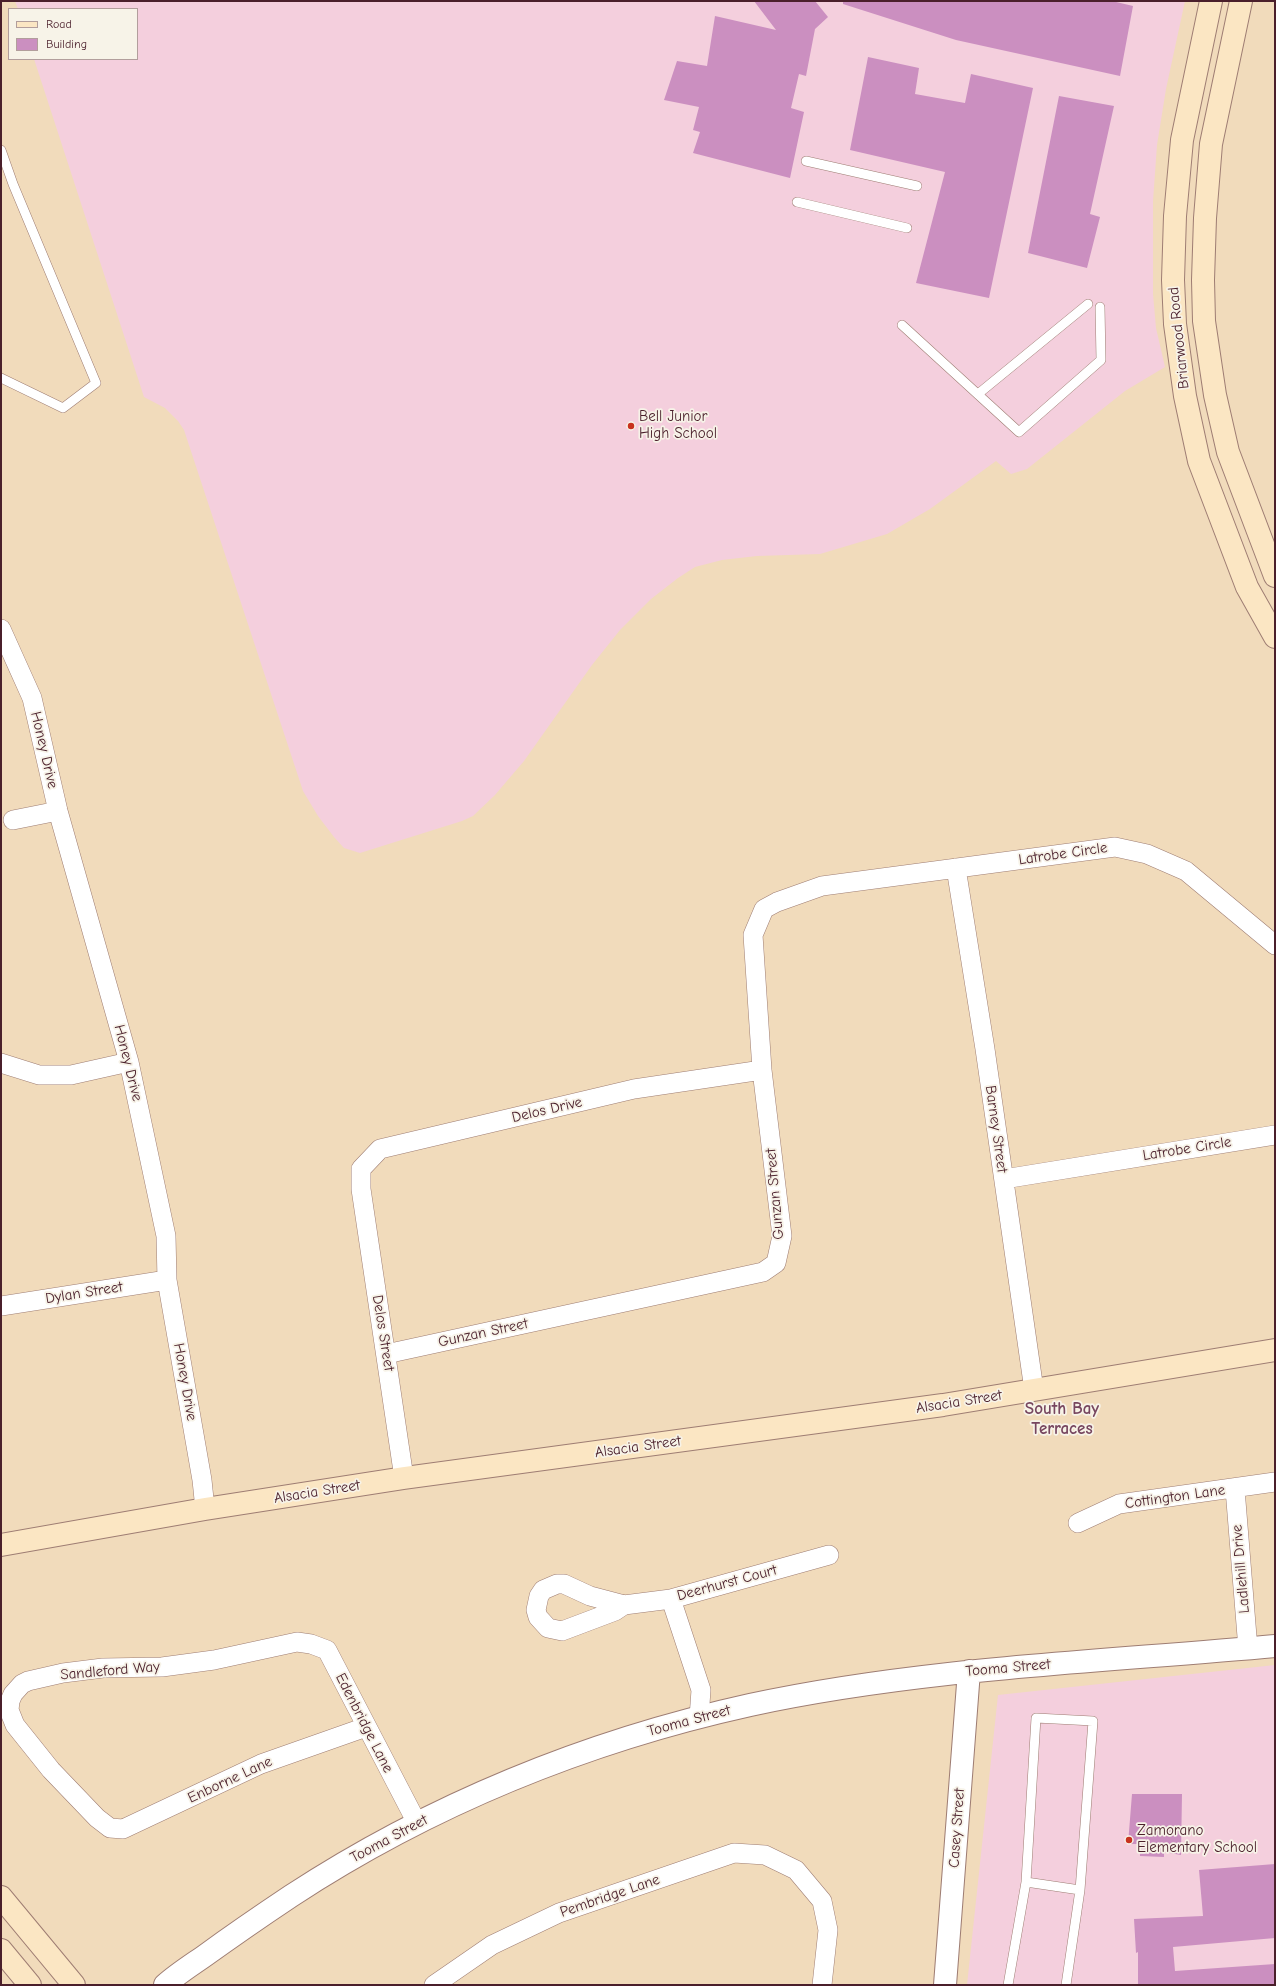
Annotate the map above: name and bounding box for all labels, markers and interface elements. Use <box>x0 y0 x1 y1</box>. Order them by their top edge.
legend <box>8 8 138 60</box>
text: Road <box>46 17 72 31</box>
text: Building <box>46 37 87 51</box>
street label: Briarwood Road <box>1165 286 1193 390</box>
place label: Bell Junior High School <box>639 408 717 443</box>
marker: Bell Junior High School <box>626 421 636 431</box>
street label: Honey Drive <box>26 710 62 790</box>
street label: Latrobe Circle <box>1017 839 1109 869</box>
street label: Honey Drive <box>110 1023 146 1103</box>
street label: Barney Street <box>981 1084 1011 1174</box>
street label: Delos Drive <box>510 1093 584 1127</box>
street label: Latrobe Circle <box>1141 1133 1233 1165</box>
street label: Gunzan Street <box>762 1148 788 1240</box>
street label: Dylan Street <box>44 1278 124 1308</box>
street label: Delos Street <box>368 1294 398 1372</box>
street label: Gunzan Street <box>436 1315 530 1351</box>
street label: Honey Drive <box>169 1342 201 1422</box>
street label: Alsacia Street <box>915 1386 1003 1418</box>
district label: South Bay Terraces <box>1025 1399 1099 1439</box>
street label: Alsacia Street <box>594 1432 682 1462</box>
street label: Alsacia Street <box>273 1476 361 1508</box>
street label: Cottington Lane <box>1124 1481 1226 1513</box>
street label: Ladlehill Drive <box>1228 1524 1254 1614</box>
street label: Deerhurst Court <box>675 1561 779 1605</box>
street label: Tooma Street <box>965 1655 1051 1681</box>
street label: Sandleford Way <box>60 1658 160 1684</box>
street label: Edenbridge Lane <box>331 1670 397 1776</box>
street label: Tooma Street <box>646 1701 732 1741</box>
street label: Enborne Lane <box>185 1753 275 1807</box>
street label: Casey Street <box>945 1788 969 1868</box>
street label: Tooma Street <box>347 1811 431 1867</box>
place label: Zamorano Elementary School <box>1137 1822 1257 1857</box>
marker: Zamorano Elementary School <box>1124 1835 1134 1845</box>
street label: Pembridge Lane <box>558 1871 662 1921</box>

